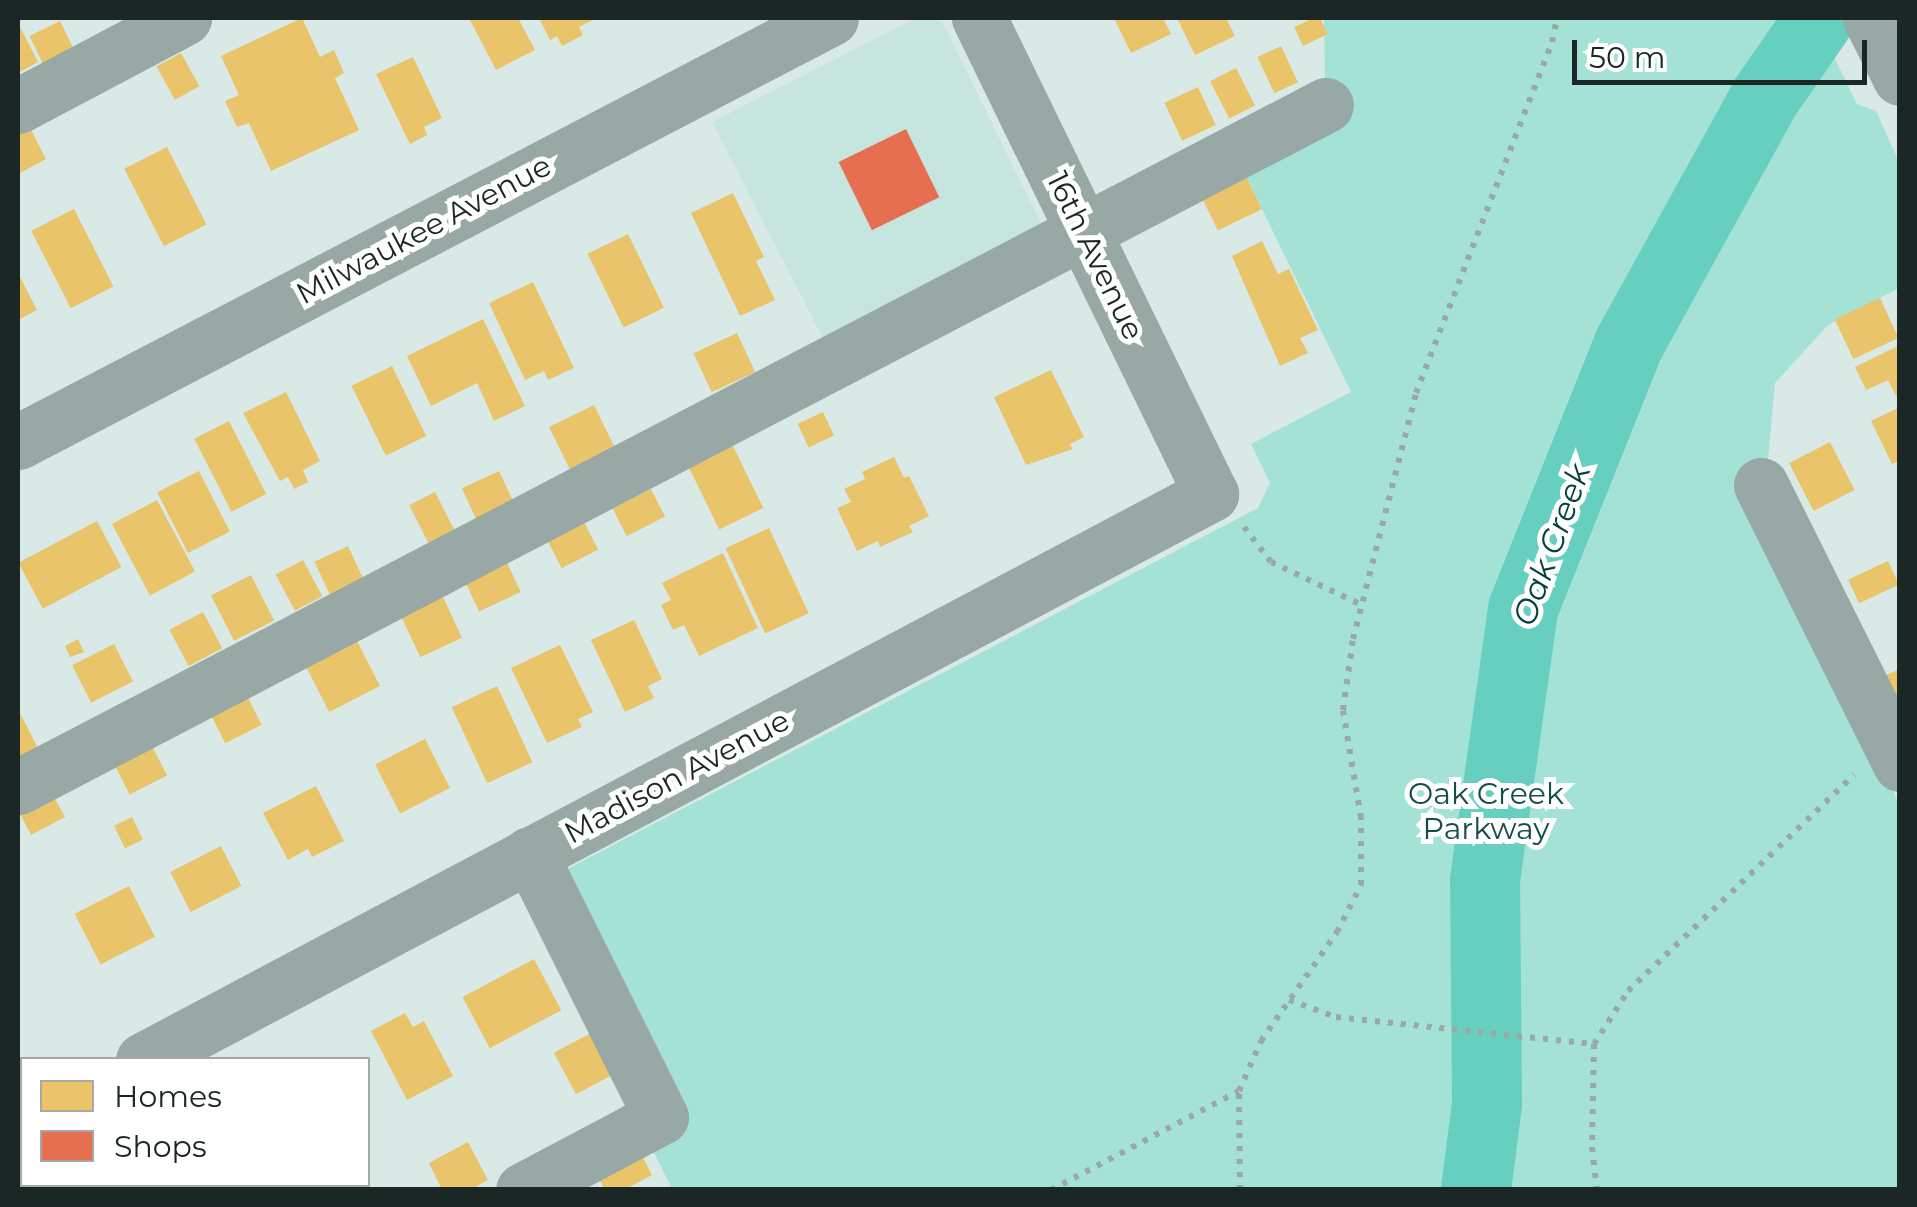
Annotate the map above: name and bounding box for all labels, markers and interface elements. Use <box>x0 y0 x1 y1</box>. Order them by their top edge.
scale bar <box>1577 20 1872 82</box>
text: 50 m <box>1589 39 1666 76</box>
street label: Milwaukee Avenue <box>291 148 557 312</box>
street label: 16th Avenue <box>1039 166 1151 346</box>
water label: Oak Creek <box>1505 459 1599 631</box>
street label: Madison Avenue <box>558 703 796 851</box>
park label: Oak Creek Parkway <box>1408 776 1564 846</box>
legend <box>20 1057 370 1187</box>
text: Homes <box>114 1078 222 1115</box>
text: Shops <box>114 1128 207 1165</box>

